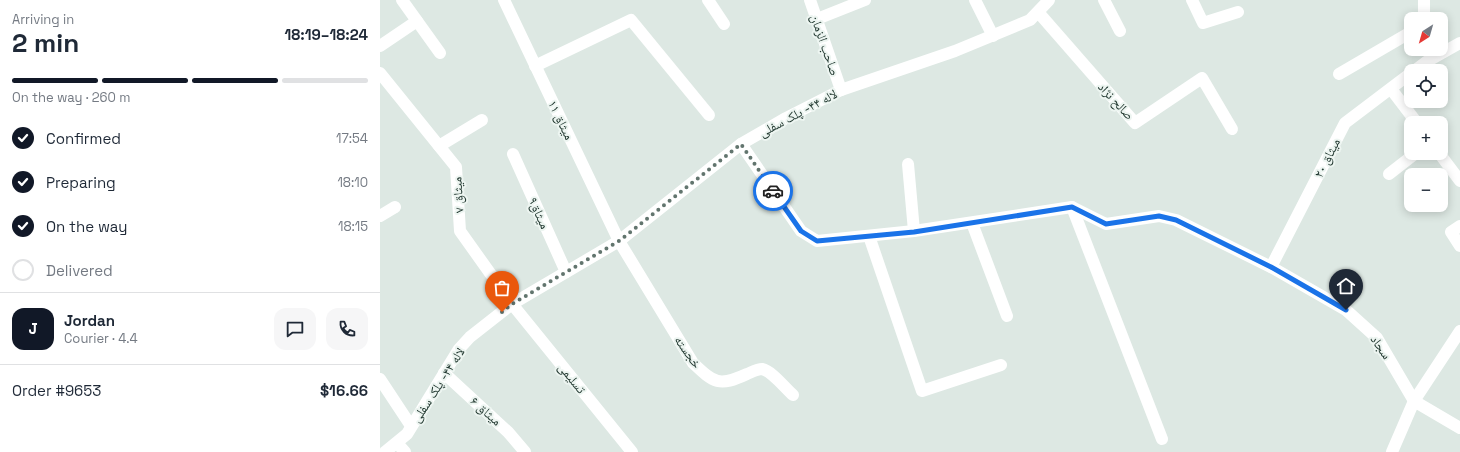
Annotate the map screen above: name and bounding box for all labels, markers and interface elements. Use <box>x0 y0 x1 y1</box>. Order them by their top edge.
text: Arriving in <box>12 11 74 28</box>
street label: صاحب الزمان <box>807 12 843 78</box>
north arrow <box>1404 12 1448 56</box>
map controls <box>1404 12 1448 212</box>
text: 18:19–18:24 <box>284 25 368 44</box>
text: 2 min <box>12 26 79 60</box>
button: locate <box>1404 64 1448 108</box>
street label: صالح نژاد <box>1094 79 1138 124</box>
street label: لاله ۴۴- پلک سفلی <box>756 85 840 141</box>
text: On the way · 260 m <box>12 89 130 106</box>
street label: میثاق ۱۱ <box>544 97 578 143</box>
button: + <box>1404 116 1448 160</box>
icon: check <box>12 127 34 149</box>
text: Confirmed <box>46 129 121 148</box>
text: 17:54 <box>336 130 368 147</box>
street label: میثاق ۲۰ <box>1310 135 1344 181</box>
button: − <box>1404 168 1448 212</box>
icon: check <box>12 171 34 193</box>
courier <box>753 171 793 211</box>
text: Preparing <box>46 173 116 192</box>
text: 18:10 <box>337 174 368 191</box>
street label: میثاق ۷ <box>448 176 468 214</box>
icon: car <box>762 180 784 202</box>
street label: میثاق۹ <box>525 195 553 232</box>
icon: check <box>12 215 34 237</box>
text: On the way <box>46 217 127 236</box>
text: 18:15 <box>338 218 368 235</box>
text: Delivered <box>46 261 113 280</box>
pin <box>1329 269 1363 310</box>
pin <box>485 271 519 312</box>
icon: home <box>1335 275 1357 297</box>
icon: bag <box>491 277 513 299</box>
button: chat <box>274 308 316 350</box>
button: phone <box>326 308 368 350</box>
text: Jordan <box>64 311 115 330</box>
text: J <box>28 319 38 338</box>
text: Courier · 4.4 <box>64 330 138 347</box>
street label: خجسته <box>671 332 705 372</box>
street label: سجاد <box>1367 332 1395 362</box>
street label: لاله ۴۴- پلک سفلی <box>407 344 469 426</box>
street label: تسلیمی <box>554 359 590 397</box>
text: Order #9653 <box>12 381 101 400</box>
text: $16.66 <box>320 381 368 400</box>
street label: میثاق ۶ <box>467 393 505 429</box>

